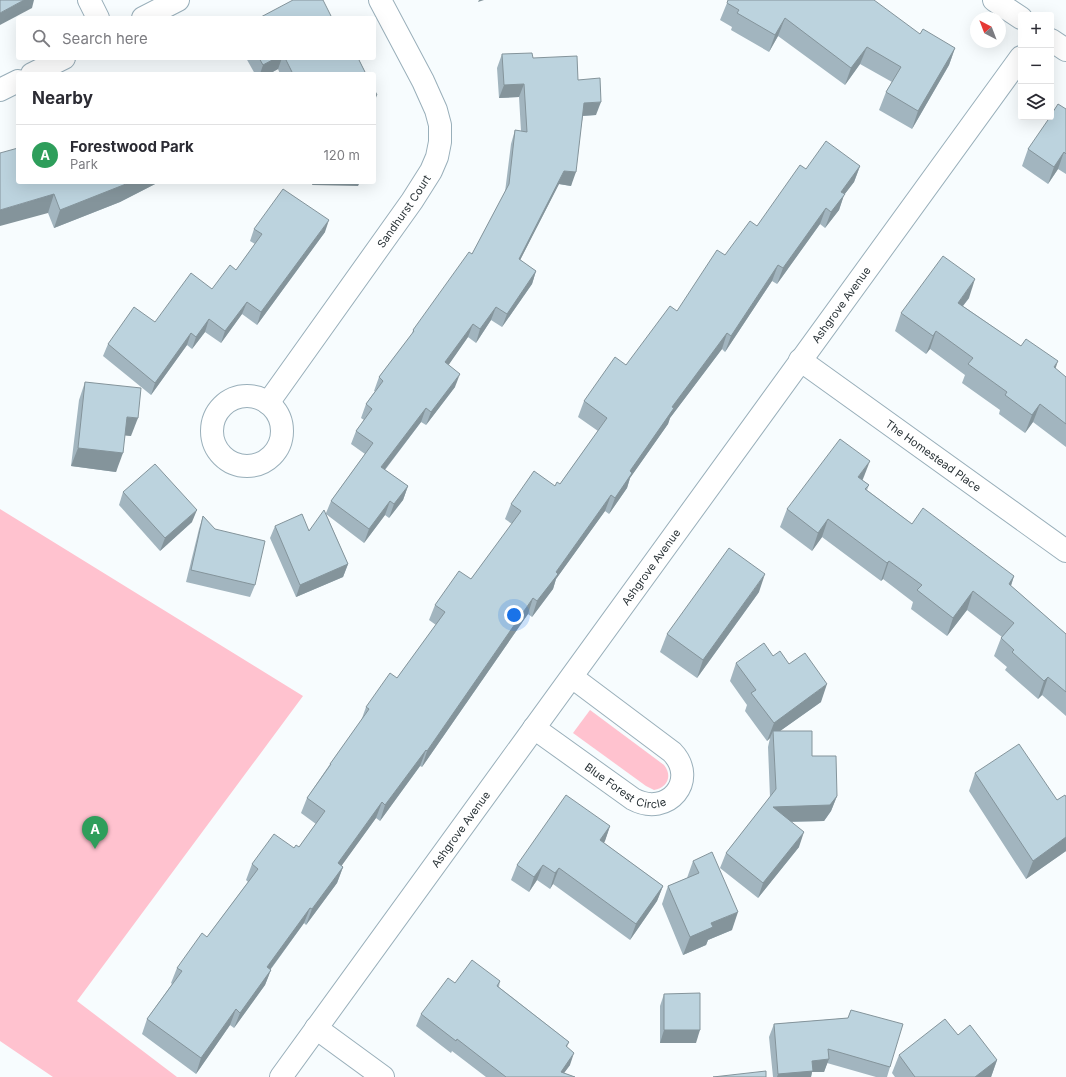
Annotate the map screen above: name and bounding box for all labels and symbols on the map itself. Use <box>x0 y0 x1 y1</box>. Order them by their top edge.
north arrow <box>970 12 1006 48</box>
street label: Sandhurst Court <box>374 172 434 250</box>
street label: Ashgrove Avenue <box>809 264 874 346</box>
street label: The Homestead Place <box>883 417 984 495</box>
street label: Ashgrove Avenue <box>619 526 683 608</box>
your location <box>504 605 524 625</box>
street label: Blue Forest Circle <box>582 760 668 811</box>
street label: Ashgrove Avenue <box>428 788 493 870</box>
pin: A <box>82 816 108 849</box>

